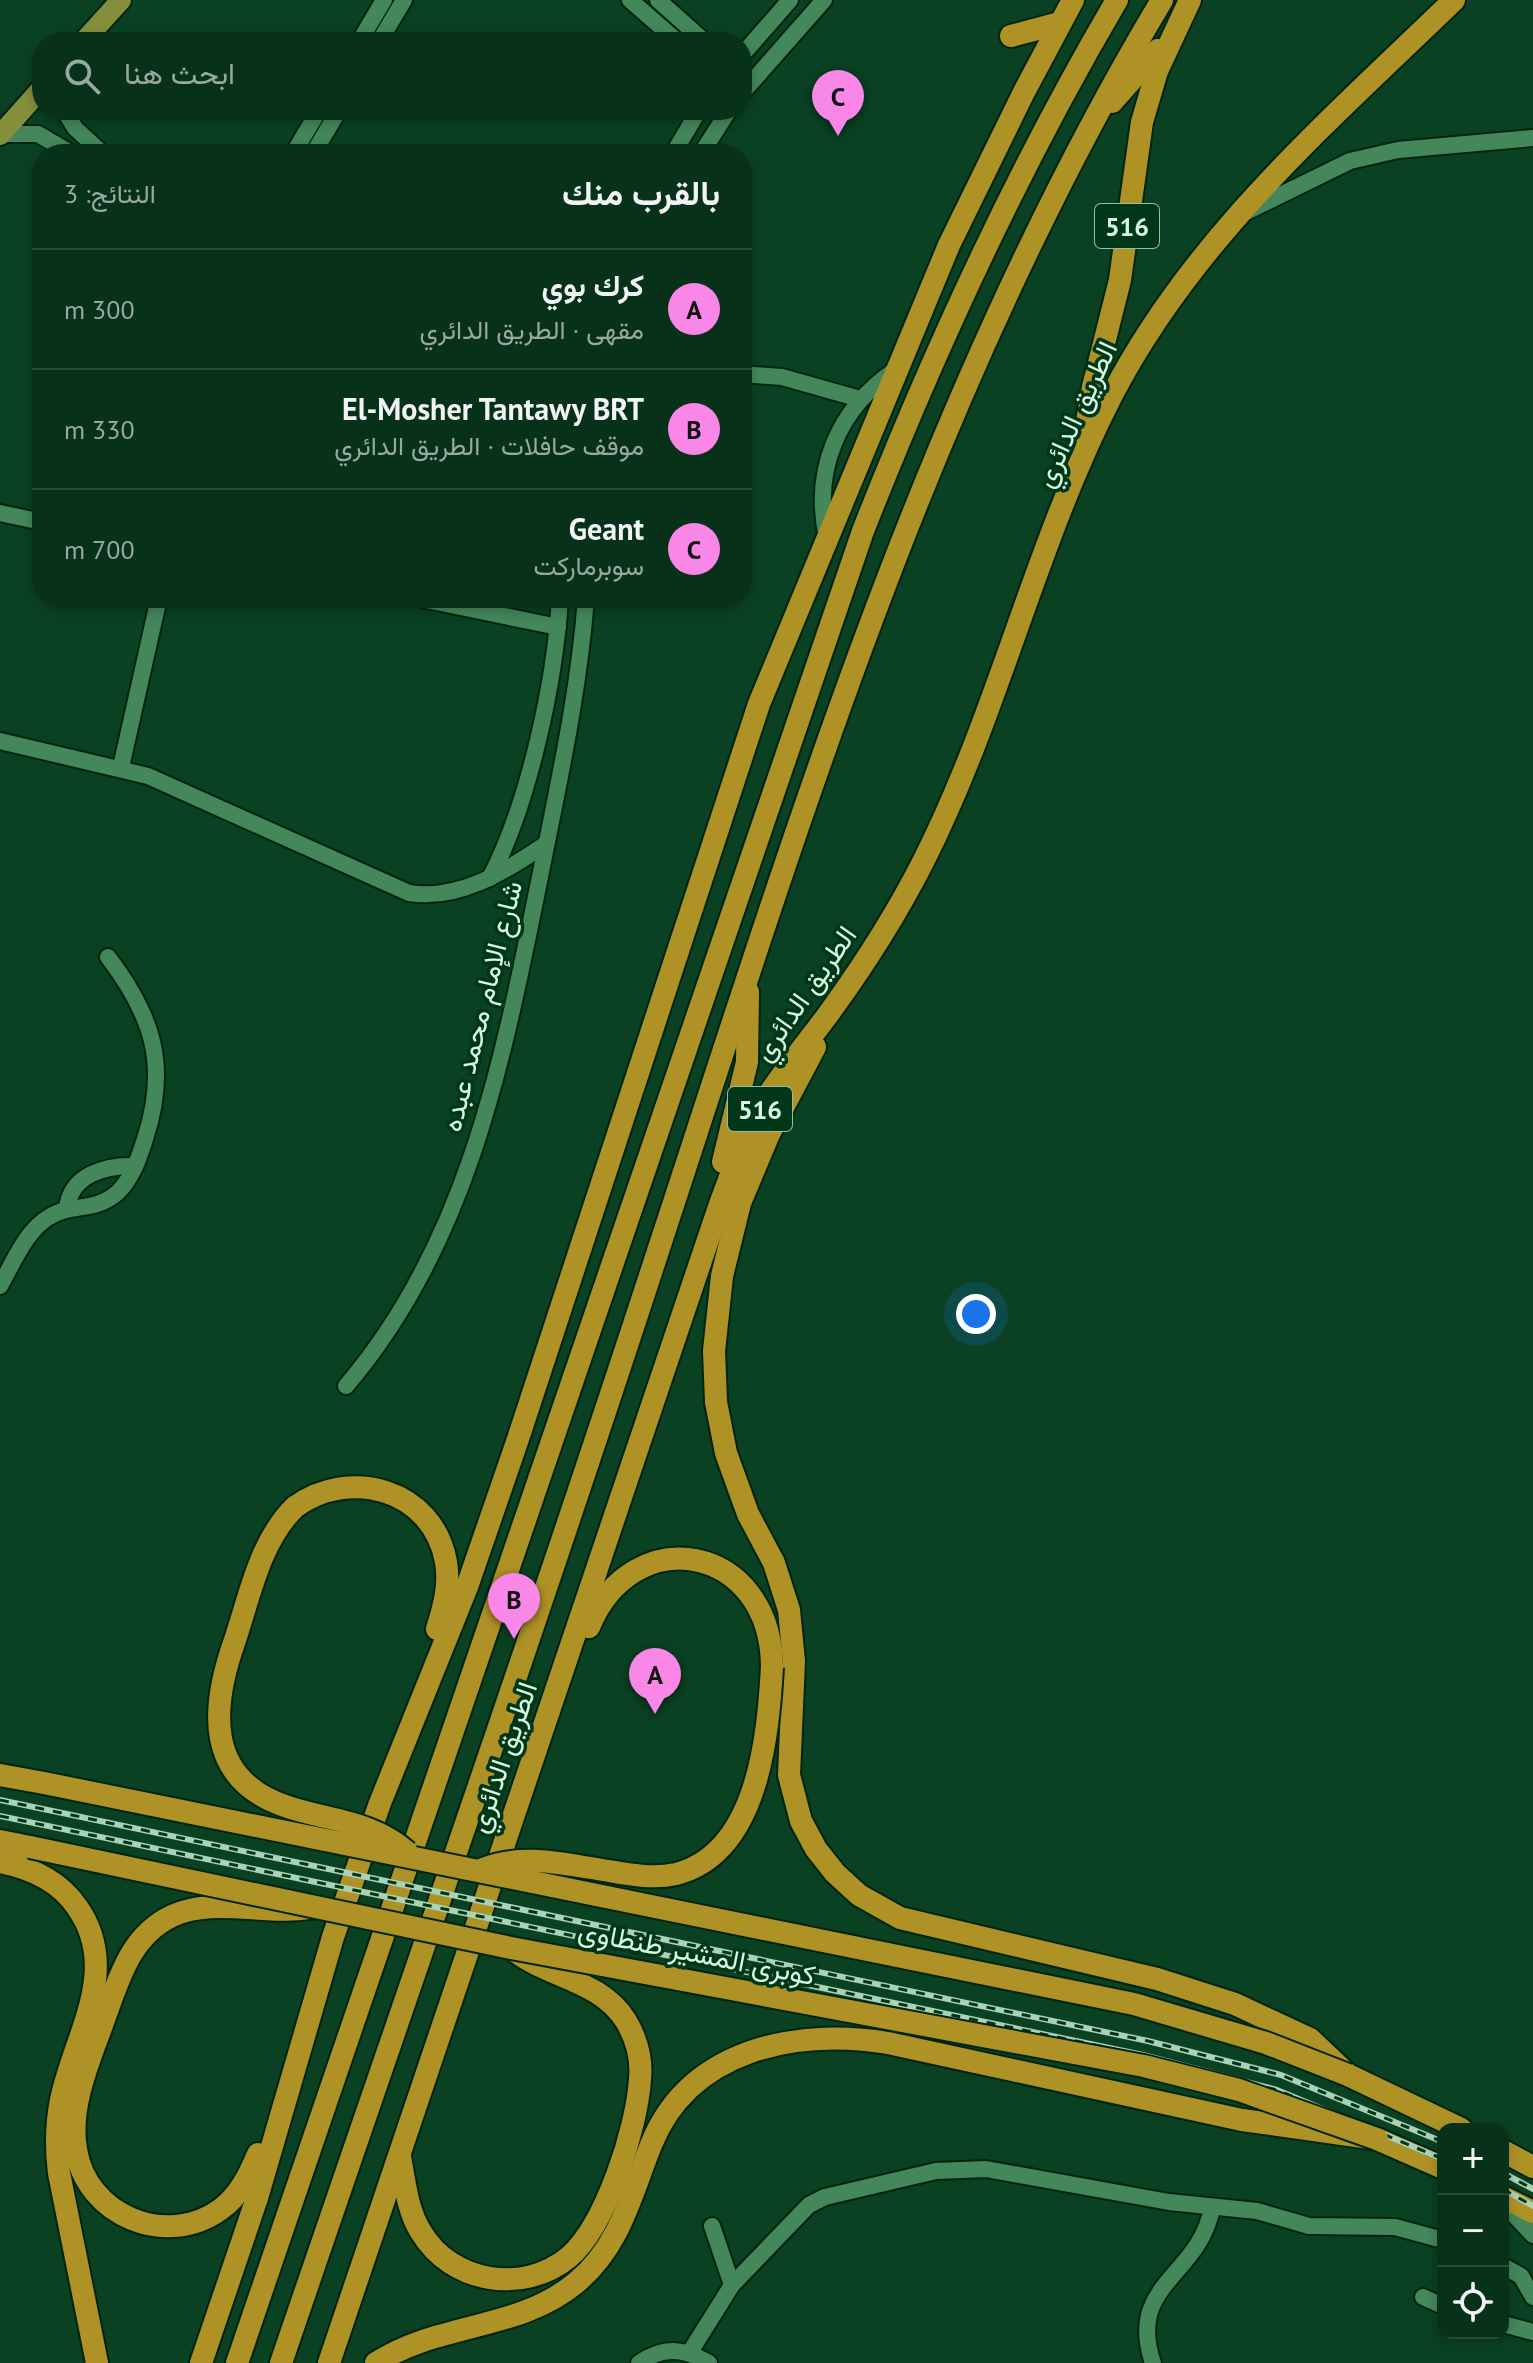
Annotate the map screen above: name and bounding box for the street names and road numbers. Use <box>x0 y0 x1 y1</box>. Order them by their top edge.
road number: 516 <box>1095 204 1159 248</box>
street label: الطريق الدائري <box>1025 335 1130 495</box>
street label: شارع الإمام محمد عبده <box>432 877 531 1136</box>
street label: الطريق الدائري <box>744 918 868 1071</box>
road number: 516 <box>728 1087 792 1131</box>
street label: الطريق الدائري <box>459 1677 550 1839</box>
street label: كوبرى المشير طنطاوى <box>575 1911 819 1993</box>

